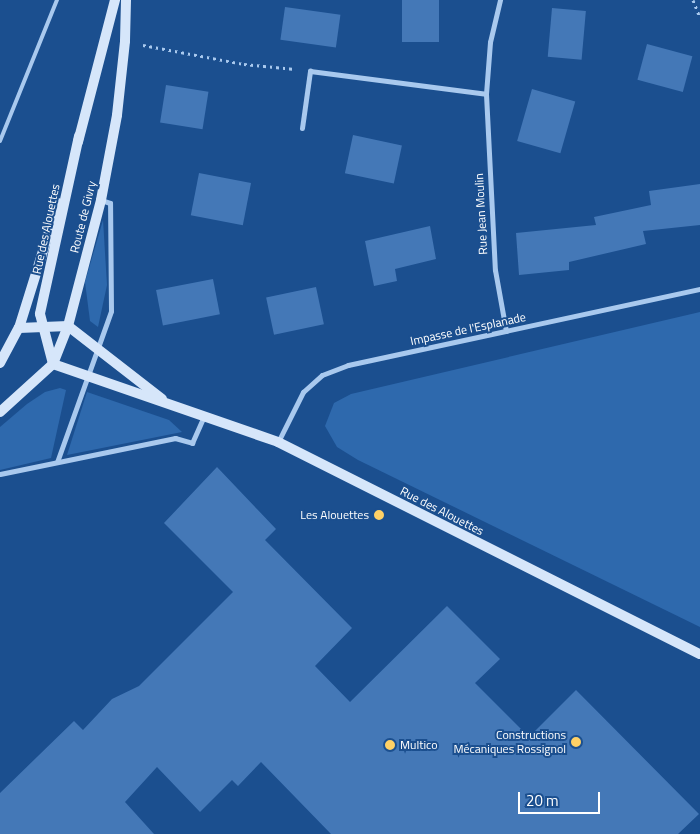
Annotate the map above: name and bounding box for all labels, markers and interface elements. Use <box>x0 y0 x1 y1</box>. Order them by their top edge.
street label: Rue Jean Moulin <box>472 173 490 255</box>
street label: Route de Givry <box>67 180 99 254</box>
street label: Rue des Alouettes <box>29 183 63 275</box>
street label: Impasse de l'Esplanade <box>409 310 527 348</box>
street label: Rue des Alouettes <box>398 484 486 538</box>
place label: Les Alouettes <box>300 508 369 522</box>
marker: Les Alouettes <box>373 509 385 521</box>
place label: Constructions Mécaniques Rossignol <box>454 728 566 756</box>
marker: Constructions Mécaniques Rossignol <box>570 736 582 748</box>
place label: Multico <box>400 738 438 752</box>
marker: Multico <box>384 739 396 751</box>
scale bar <box>520 782 602 814</box>
text: 20 m <box>526 789 559 812</box>

